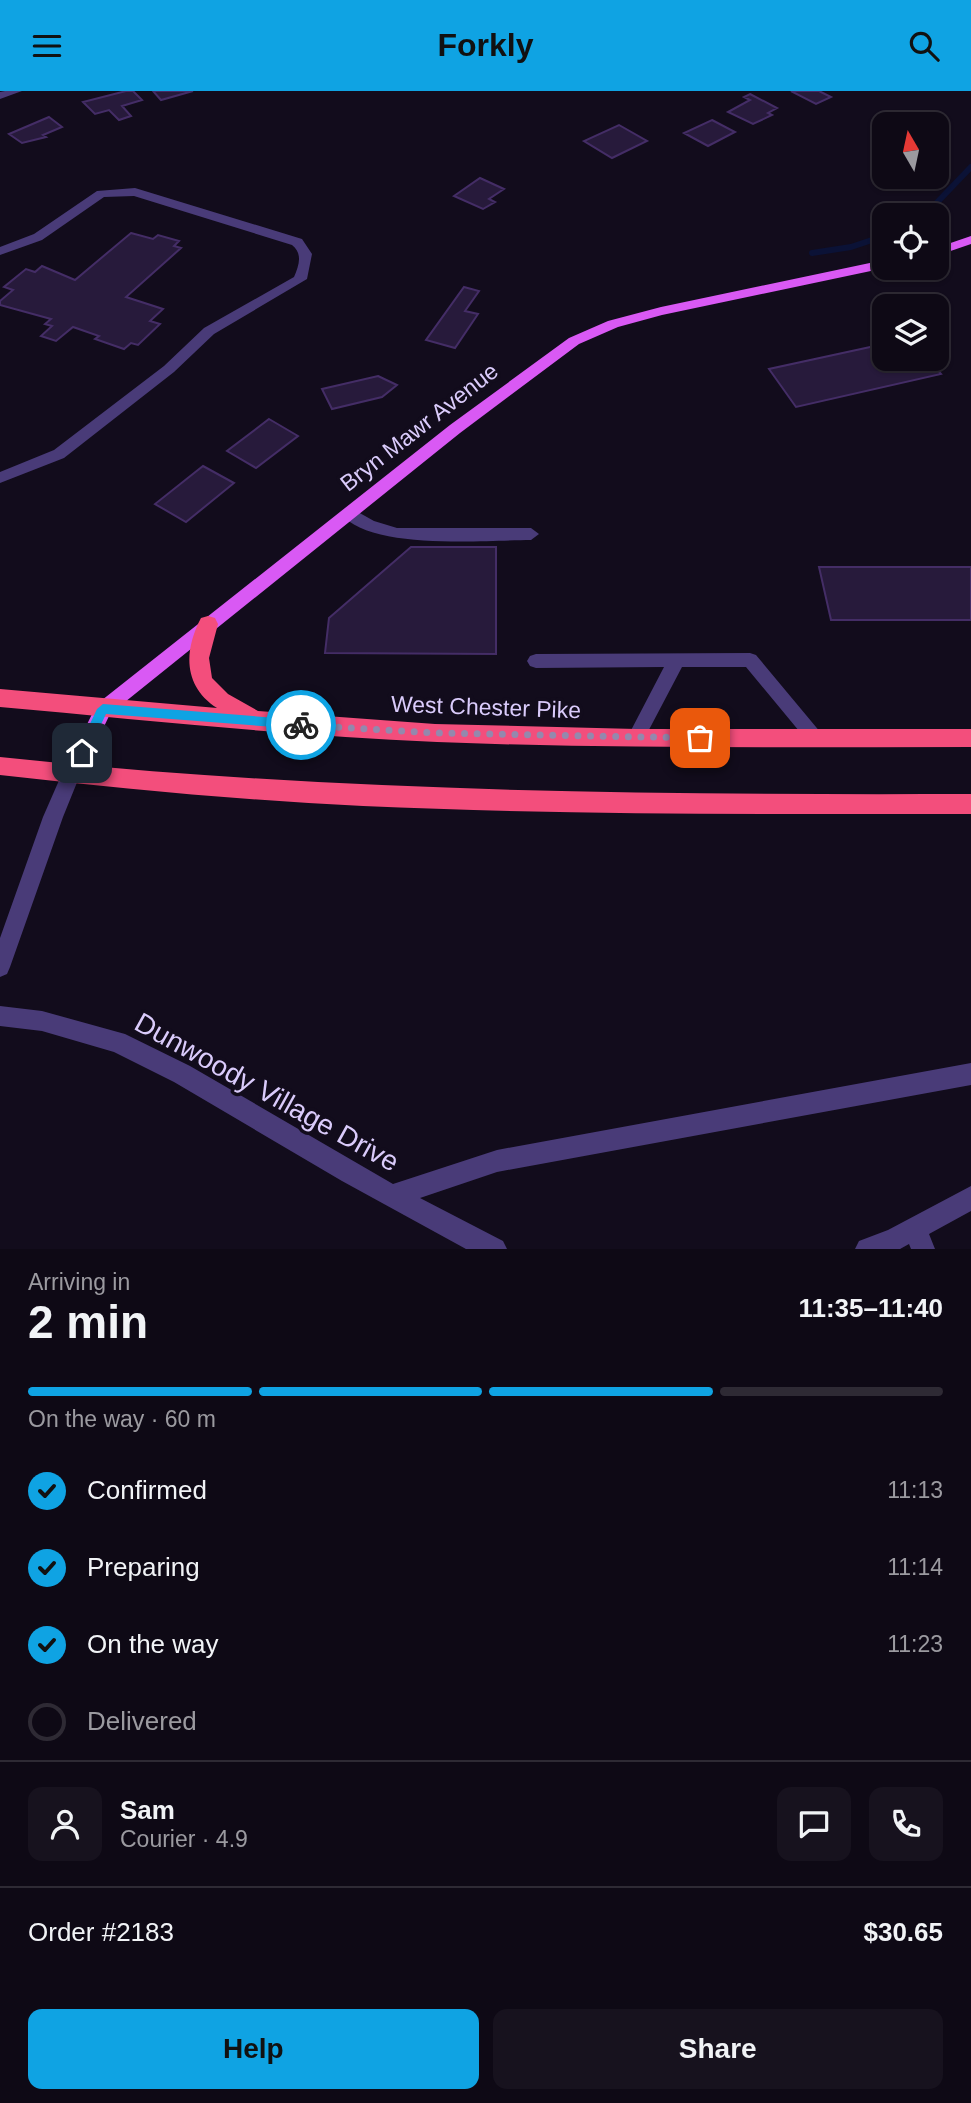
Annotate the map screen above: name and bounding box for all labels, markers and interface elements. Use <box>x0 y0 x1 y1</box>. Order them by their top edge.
icon: menu <box>28 27 66 65</box>
text: Forkly <box>437 27 534 63</box>
icon: search <box>905 27 943 65</box>
north arrow <box>872 112 948 189</box>
map controls <box>872 112 949 371</box>
button: locate <box>872 203 949 280</box>
button: layers <box>872 294 949 371</box>
street label: Bryn Mawr Avenue <box>335 357 503 497</box>
courier <box>266 690 336 760</box>
street label: West Chester Pike <box>391 691 581 723</box>
icon: bike <box>282 706 320 744</box>
pin <box>670 708 730 768</box>
icon: bag <box>681 719 719 757</box>
pin <box>52 723 112 783</box>
icon: home <box>63 734 101 772</box>
street label: Dunwoody Village Drive <box>130 1007 404 1177</box>
text: Arriving in <box>28 1269 130 1295</box>
text: 11:35–11:40 <box>798 1293 943 1323</box>
text: 2 min <box>28 1296 148 1348</box>
text: On the way · 60 m <box>28 1406 216 1432</box>
icon: check <box>28 1472 66 1510</box>
text: Confirmed <box>87 1475 207 1505</box>
text: 11:13 <box>887 1477 943 1503</box>
icon: check <box>28 1549 66 1587</box>
text: Preparing <box>87 1552 200 1582</box>
text: 11:14 <box>887 1554 943 1580</box>
icon: check <box>28 1626 66 1664</box>
text: On the way <box>87 1629 219 1659</box>
text: 11:23 <box>887 1631 943 1657</box>
text: Delivered <box>87 1706 197 1736</box>
button: person <box>28 1787 102 1861</box>
button: chat <box>777 1787 851 1861</box>
button: phone <box>869 1787 943 1861</box>
text: Sam <box>120 1795 175 1825</box>
text: Courier · 4.9 <box>120 1826 248 1852</box>
text: Order #2183 <box>28 1917 174 1947</box>
text: $30.65 <box>863 1917 943 1947</box>
button: Help <box>28 2009 479 2089</box>
button: Share <box>493 2009 943 2089</box>

